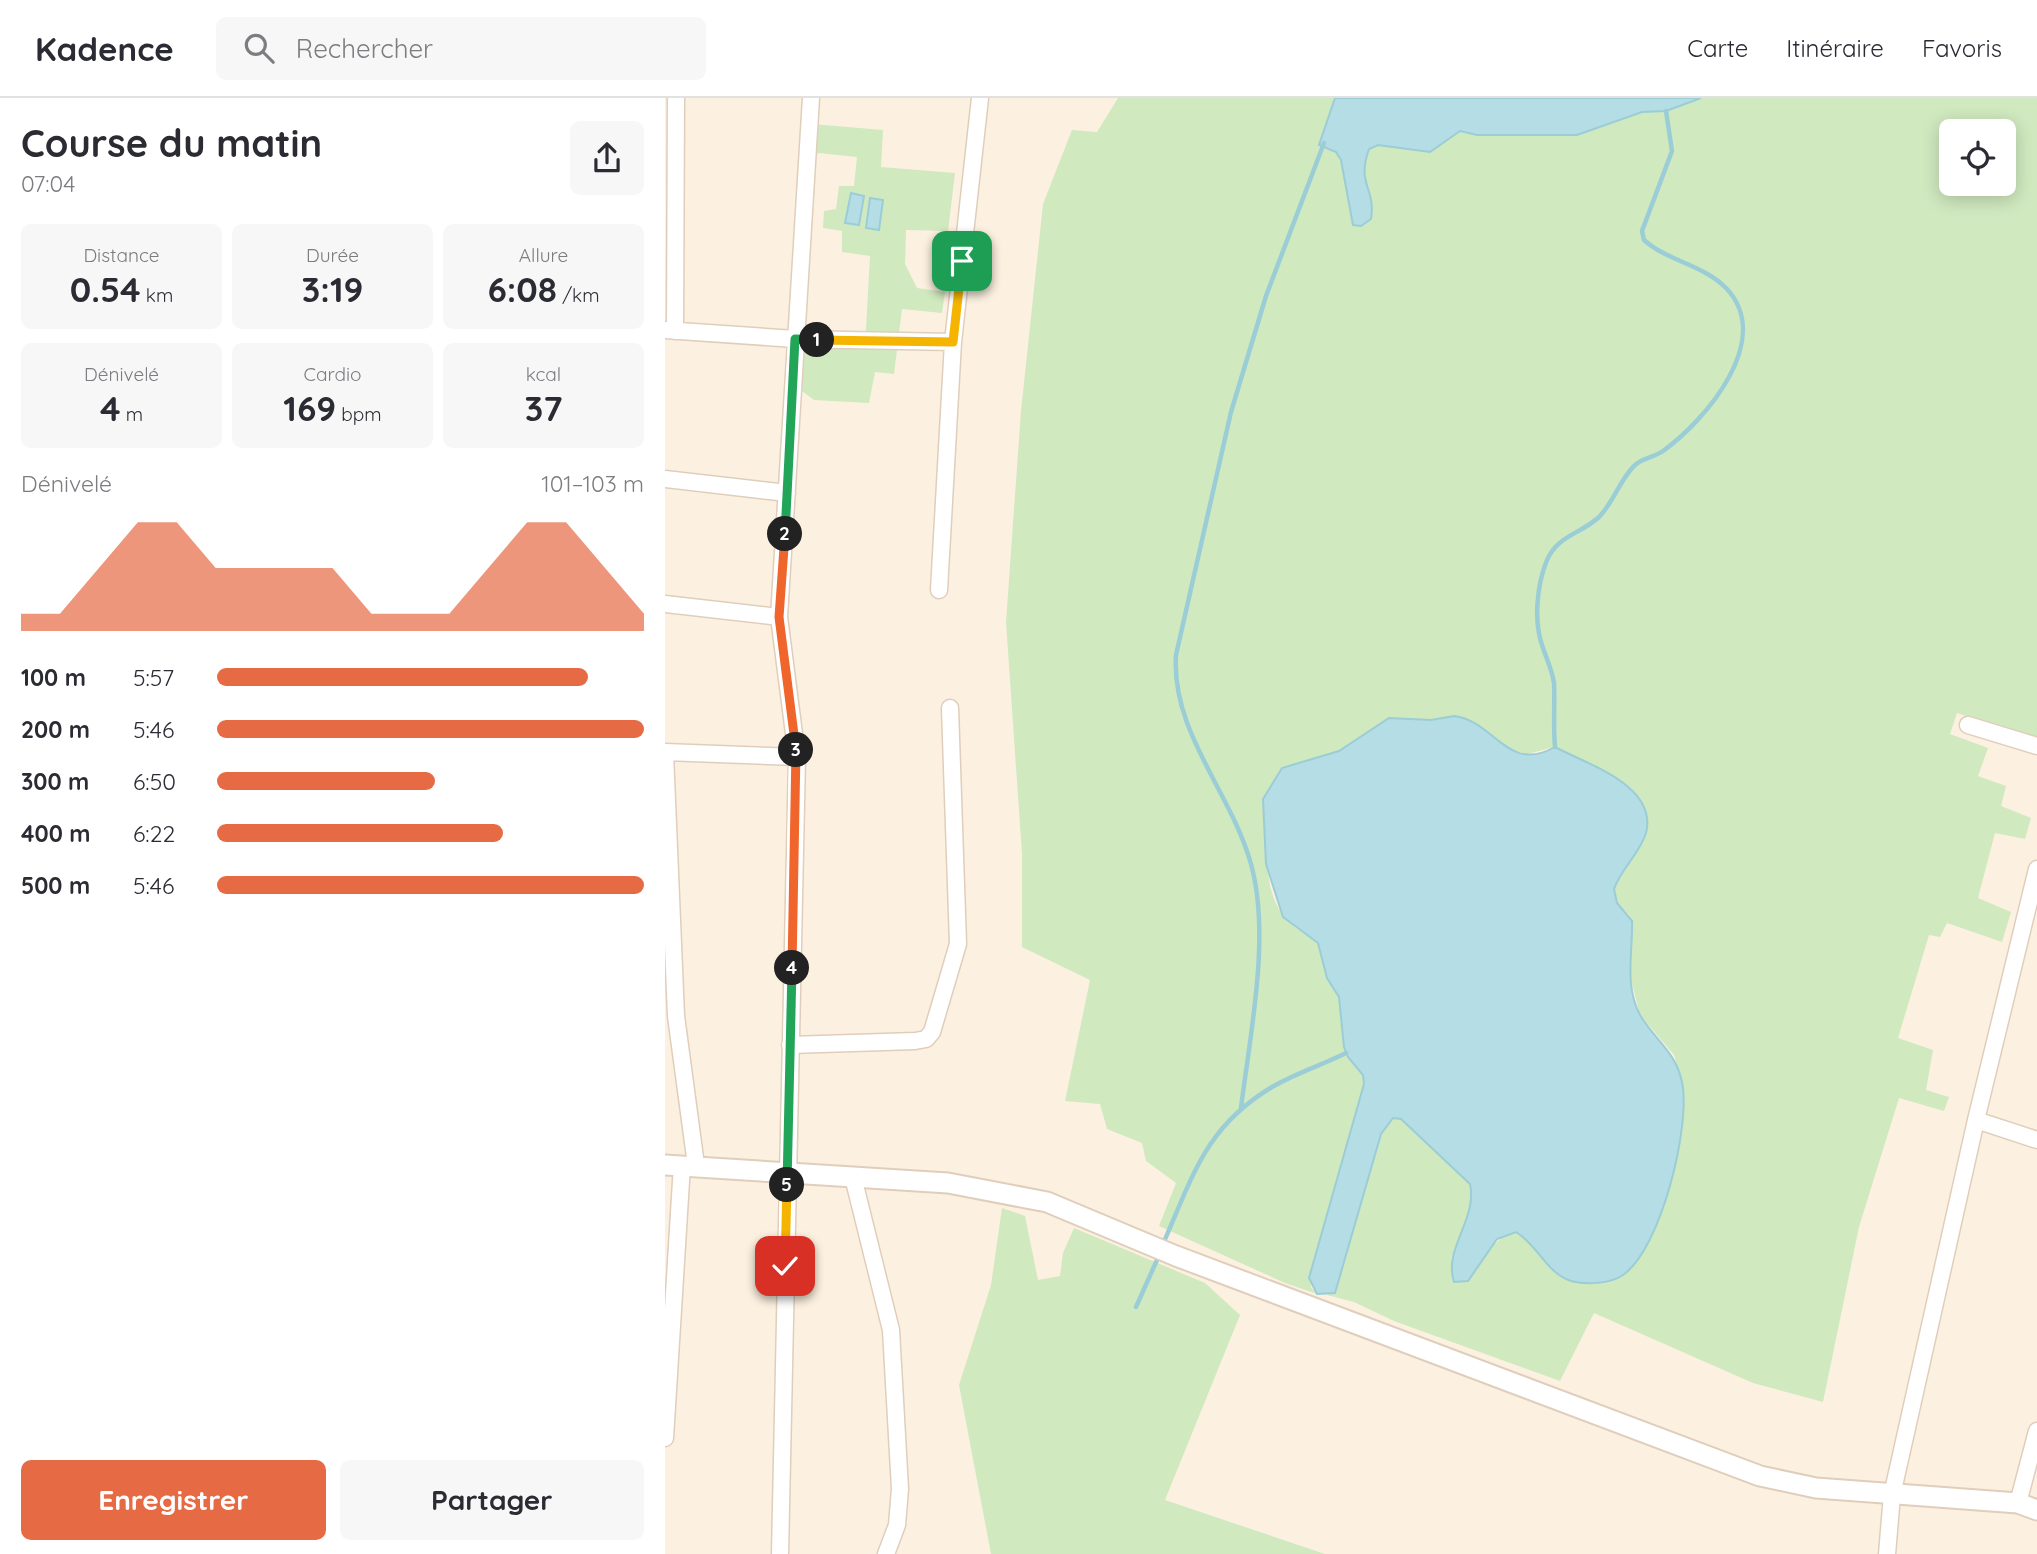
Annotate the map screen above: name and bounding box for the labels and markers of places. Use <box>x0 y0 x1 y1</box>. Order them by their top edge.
pin <box>932 231 992 291</box>
pin: 1 <box>799 322 835 358</box>
pin: 2 <box>767 516 803 551</box>
pin: 3 <box>779 732 813 768</box>
pin: 4 <box>775 950 809 986</box>
pin: 5 <box>769 1168 805 1202</box>
pin <box>755 1236 815 1296</box>

